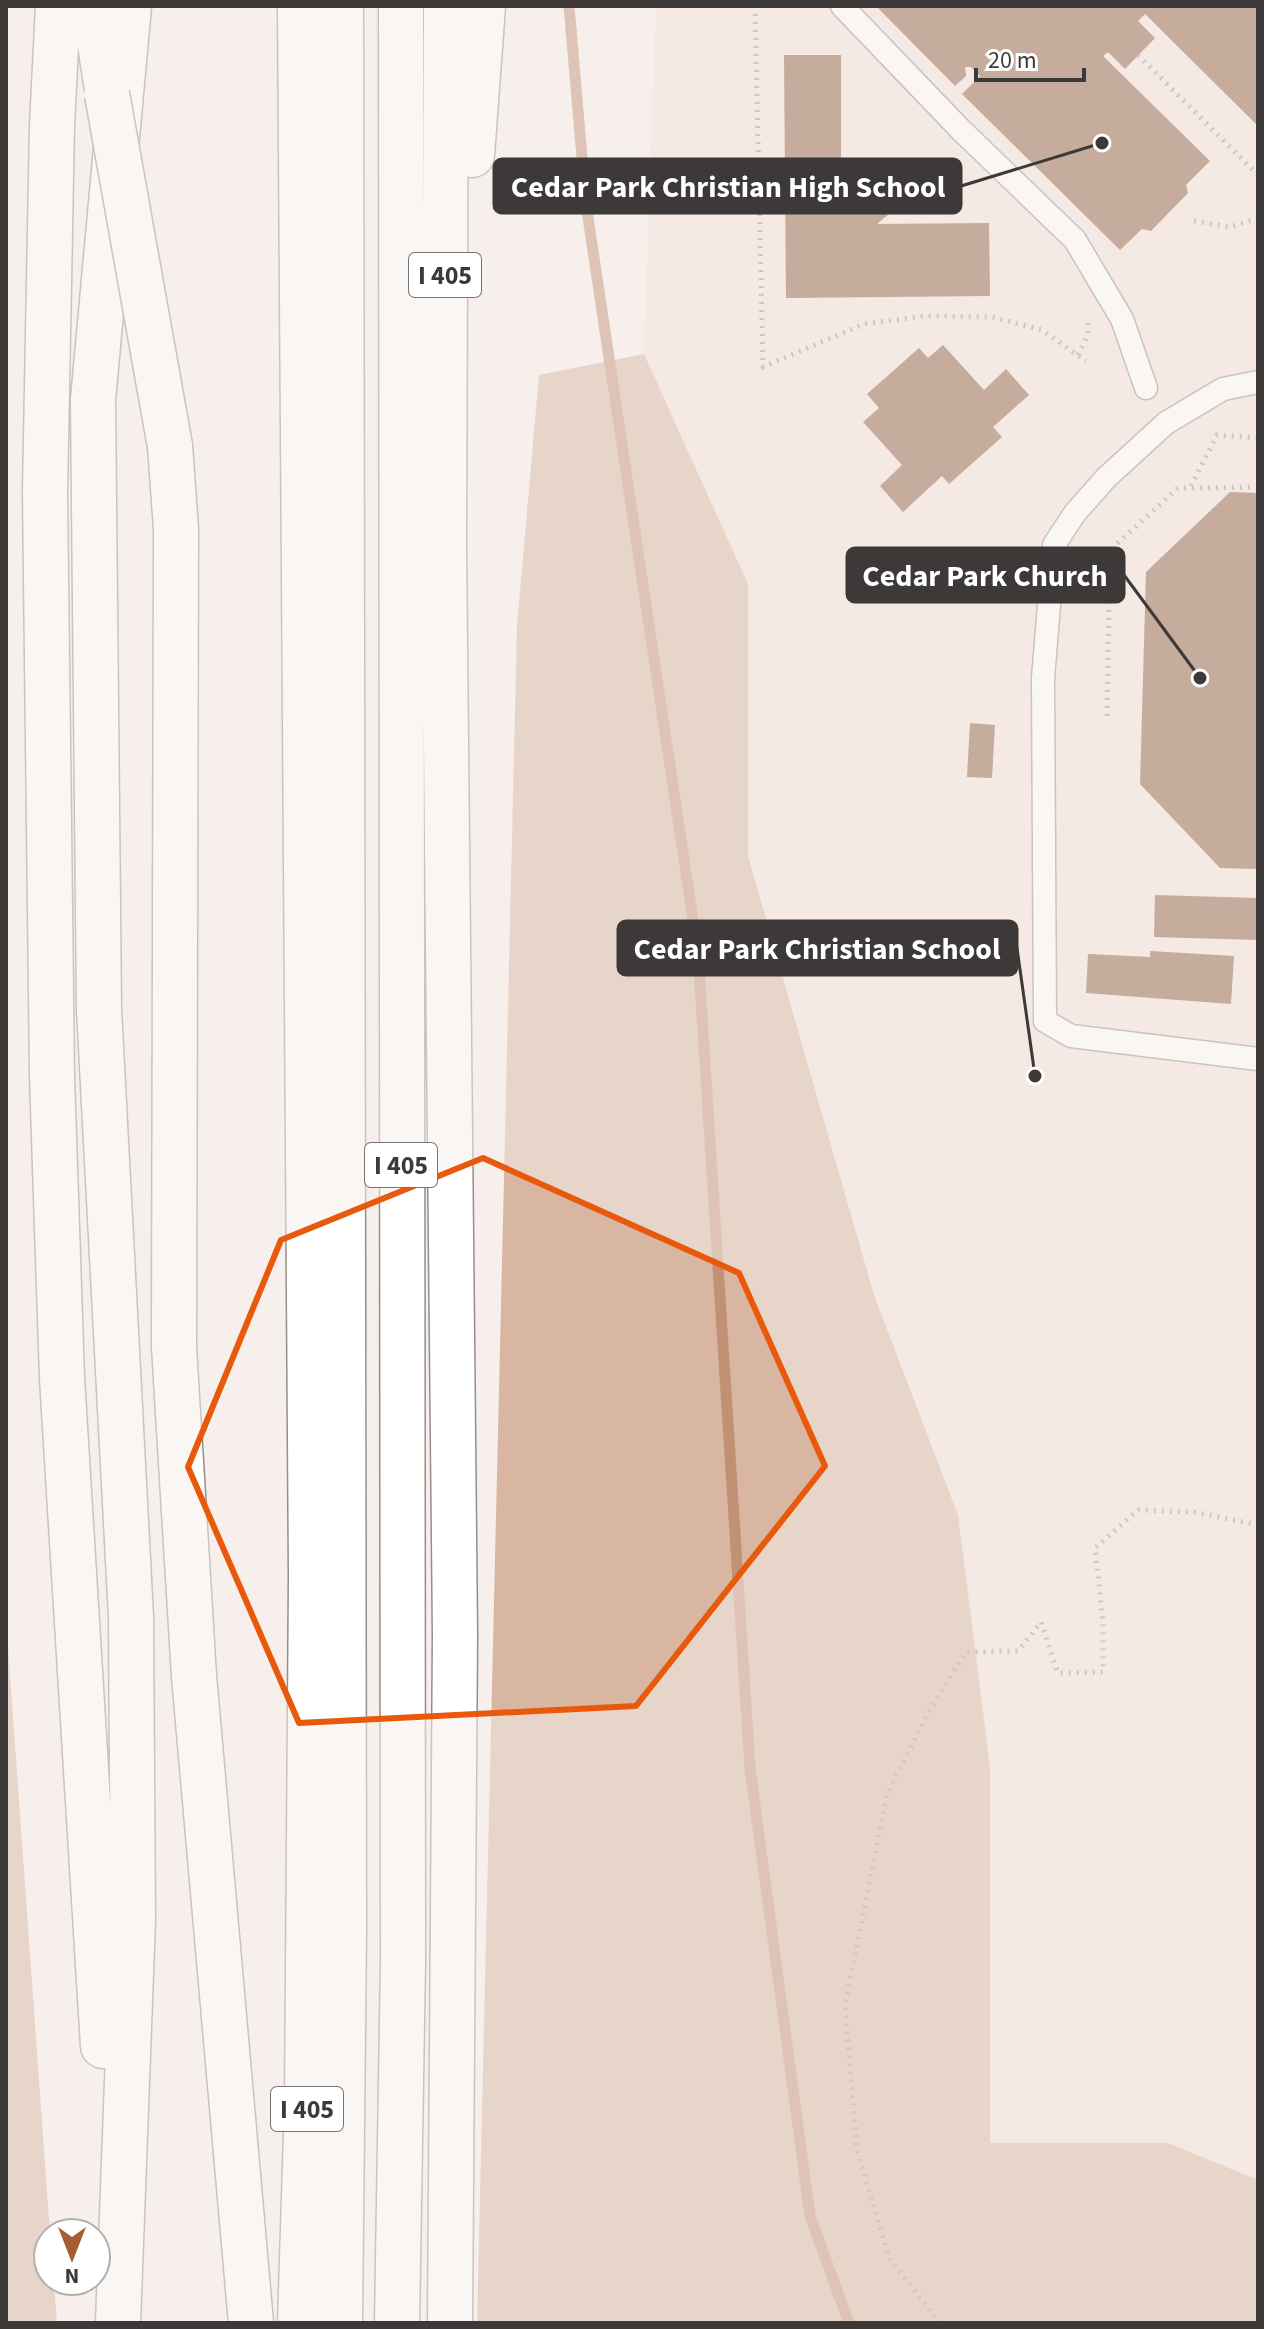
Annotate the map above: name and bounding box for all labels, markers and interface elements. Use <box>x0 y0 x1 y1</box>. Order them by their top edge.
scale bar <box>976 32 1084 82</box>
text: 20 m <box>988 43 1037 78</box>
callout: Cedar Park Christian High School <box>494 159 961 213</box>
text: Cedar Park Christian High School <box>511 166 946 209</box>
road number: I 405 <box>409 253 481 297</box>
callout: Cedar Park Church <box>847 548 1124 602</box>
text: Cedar Park Church <box>862 555 1108 598</box>
callout: Cedar Park Christian School <box>618 921 1017 975</box>
text: Cedar Park Christian School <box>634 928 1001 971</box>
road number: I 405 <box>365 1143 437 1187</box>
road number: I 405 <box>271 2087 343 2131</box>
north arrow <box>32 2217 112 2297</box>
text: N <box>65 2260 79 2292</box>

